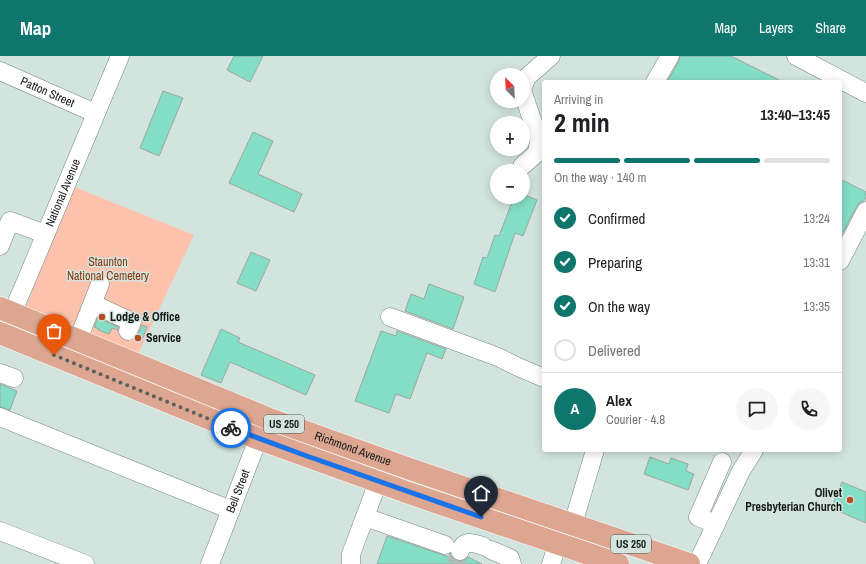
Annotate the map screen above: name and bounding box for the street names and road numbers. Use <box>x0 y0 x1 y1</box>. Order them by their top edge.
street label: Patton Street <box>18 73 77 111</box>
street label: National Avenue <box>42 156 84 229</box>
road number: US 250 <box>264 415 304 433</box>
street label: Richmond Avenue <box>312 428 393 470</box>
street label: Bell Street <box>222 467 254 515</box>
road number: US 250 <box>611 535 651 553</box>

